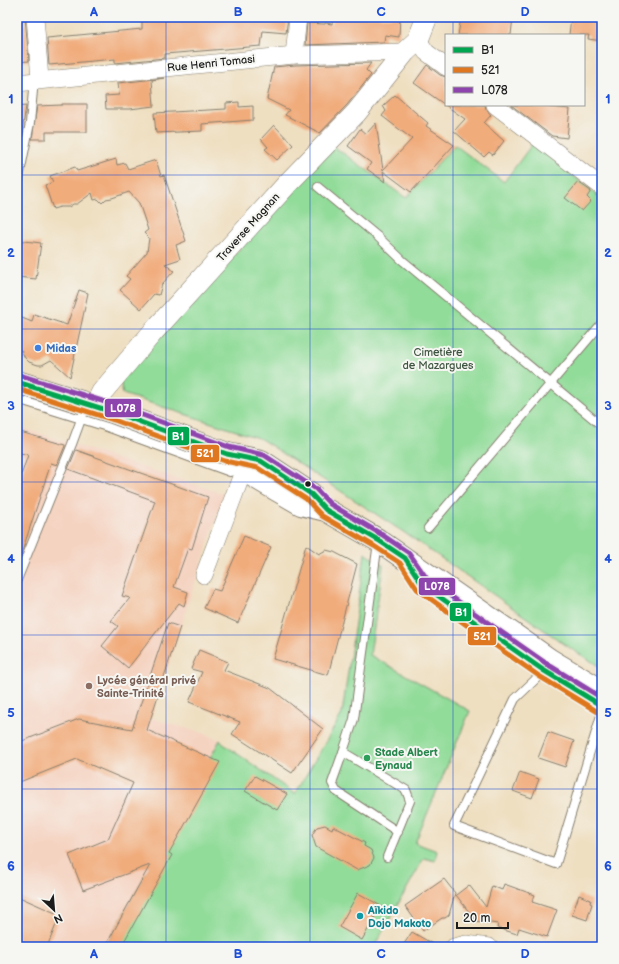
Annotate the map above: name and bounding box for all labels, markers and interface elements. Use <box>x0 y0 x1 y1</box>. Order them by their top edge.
text: A <box>89 4 98 20</box>
text: B <box>233 4 243 20</box>
text: C <box>376 4 386 20</box>
text: D <box>520 4 530 20</box>
legend <box>445 34 585 106</box>
text: B1 <box>481 43 494 58</box>
street label: Rue Henri Tomasi <box>166 52 256 75</box>
text: 521 <box>481 63 499 78</box>
text: L078 <box>481 83 508 98</box>
text: 1 <box>8 91 14 107</box>
text: 1 <box>605 91 611 107</box>
street label: Traverse Magnan <box>214 191 282 264</box>
text: 2 <box>7 245 15 261</box>
text: 2 <box>604 245 612 261</box>
place label: Midas <box>46 342 77 355</box>
marker: Midas <box>33 343 43 353</box>
park label: Cimetière de Mazargues <box>402 346 474 372</box>
text: 3 <box>7 398 15 414</box>
line badge: L078 <box>104 398 142 418</box>
text: 3 <box>604 398 612 414</box>
text: L078 <box>110 402 136 415</box>
line badge: B1 <box>167 426 190 446</box>
text: B1 <box>172 430 184 443</box>
line badge: 521 <box>190 444 220 463</box>
text: 521 <box>196 447 214 460</box>
unlabelled marker <box>303 479 313 489</box>
text: 4 <box>7 551 15 567</box>
text: 4 <box>604 551 612 567</box>
line badge: L078 <box>418 577 456 596</box>
text: L078 <box>424 580 450 593</box>
line badge: B1 <box>449 602 472 622</box>
text: B1 <box>455 606 467 619</box>
line badge: 521 <box>467 626 497 646</box>
text: 521 <box>473 630 491 643</box>
place label: Lycée général privé Sainte-Trinité <box>97 674 197 700</box>
marker: Lycée général privé Sainte-Trinité <box>84 681 94 691</box>
text: 5 <box>7 705 15 721</box>
text: 5 <box>604 705 612 721</box>
place label: Stade Albert Eynaud <box>375 746 438 772</box>
marker: Stade Albert Eynaud <box>362 753 372 763</box>
text: 6 <box>7 858 15 874</box>
text: 6 <box>604 858 612 874</box>
north arrow <box>34 890 74 930</box>
place label: Aïkido Dojo Makoto <box>367 904 431 930</box>
scale bar <box>457 904 508 930</box>
text: N <box>52 911 65 926</box>
marker: Aïkido Dojo Makoto <box>355 911 365 921</box>
text: 20 m <box>463 911 490 926</box>
text: A <box>89 946 98 962</box>
text: B <box>233 946 243 962</box>
text: C <box>376 946 386 962</box>
text: D <box>520 946 530 962</box>

